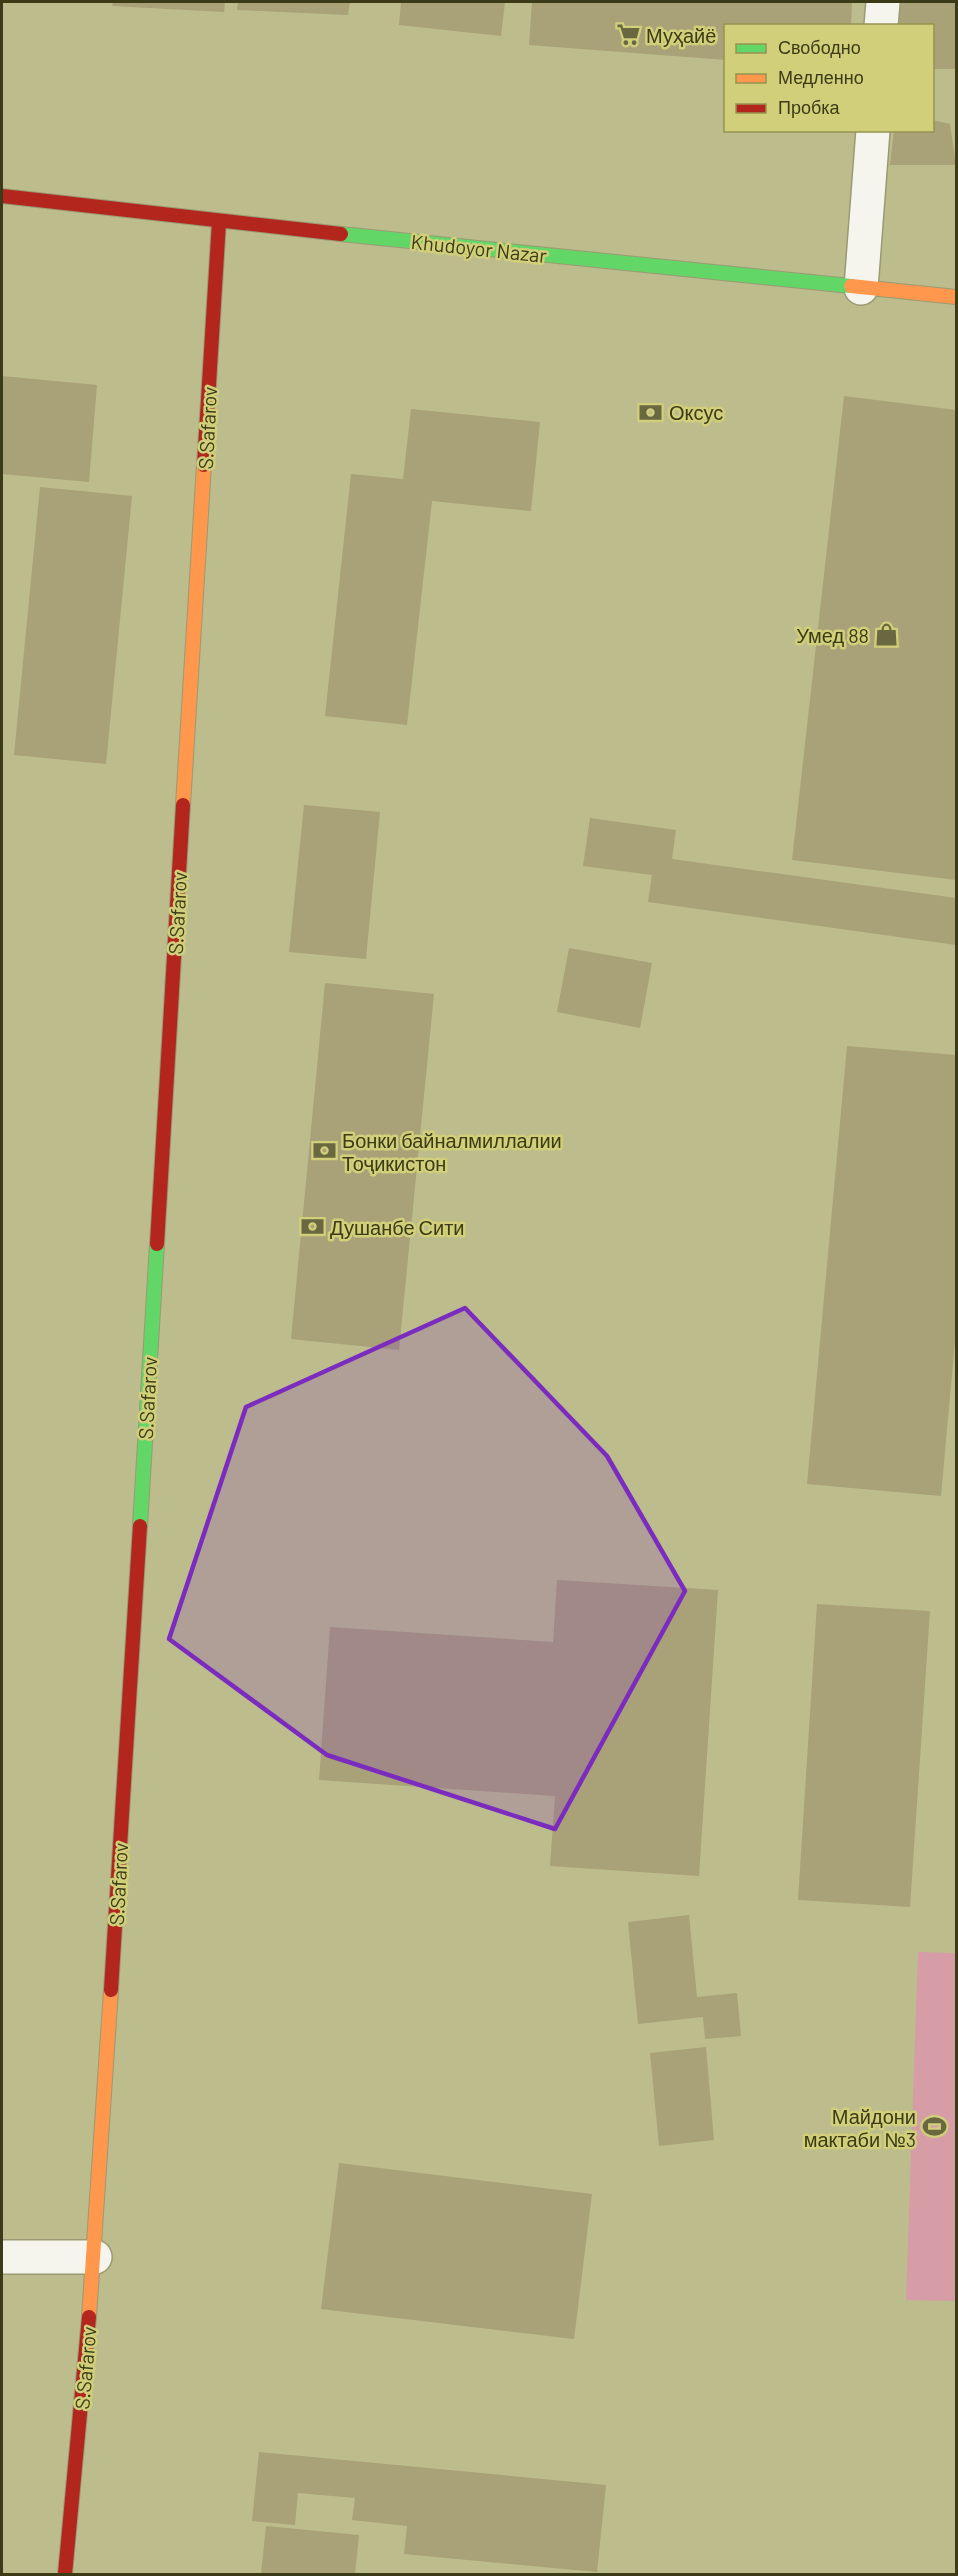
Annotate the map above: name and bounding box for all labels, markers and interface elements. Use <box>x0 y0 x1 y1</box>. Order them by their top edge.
supermarket icon: Муҳайё <box>615 22 641 48</box>
place label: Муҳайё <box>646 23 716 47</box>
legend <box>724 24 934 132</box>
text: Свободно <box>778 36 861 58</box>
text: Медленно <box>778 66 864 88</box>
text: Пробка <box>778 96 841 118</box>
street label: Khudoyor Nazar <box>410 229 548 267</box>
street label: S.Safarov <box>193 386 221 470</box>
bank icon: Оксус <box>638 399 664 425</box>
place label: Оксус <box>669 400 723 424</box>
shop icon: Умед 88 <box>874 622 900 648</box>
place label: Умед 88 <box>796 623 869 647</box>
street label: S.Safarov <box>163 871 191 955</box>
place label: Бонки байналмиллалии Тоҷикистон <box>342 1128 562 1175</box>
bank icon: Бонки байналмиллалии Тоҷикистон <box>311 1138 337 1164</box>
bank icon: Душанбе Сити <box>299 1214 325 1240</box>
place label: Душанбе Сити <box>330 1215 465 1239</box>
street label: S.Safarov <box>133 1356 161 1440</box>
street label: S.Safarov <box>104 1842 132 1926</box>
place label: Майдони мактаби №3 <box>804 2104 916 2151</box>
sports icon: Майдони мактаби №3 <box>921 2114 947 2140</box>
street label: S.Safarov <box>69 2326 101 2410</box>

